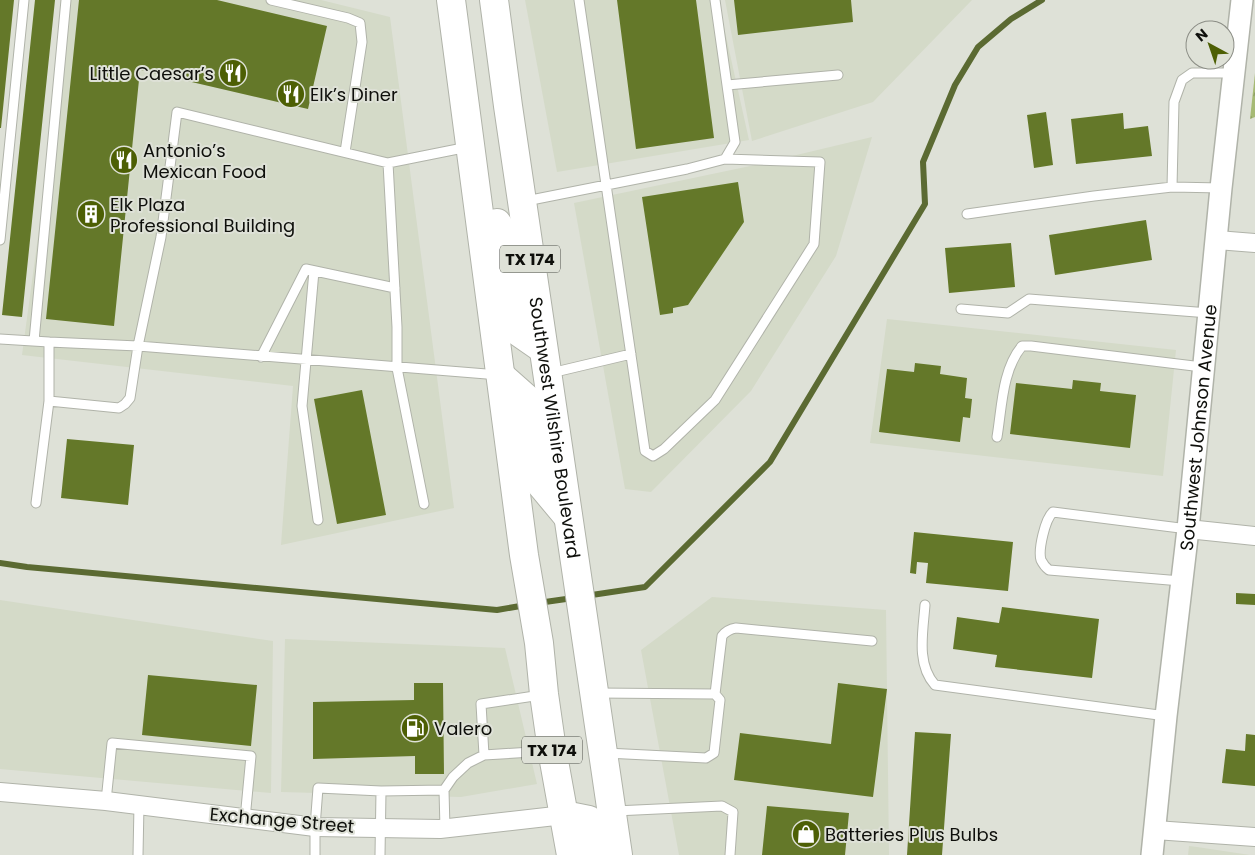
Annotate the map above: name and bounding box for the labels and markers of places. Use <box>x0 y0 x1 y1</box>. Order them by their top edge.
restaurant icon: Little Caesar’s <box>218 58 248 88</box>
place label: Little Caesar’s <box>89 61 214 86</box>
restaurant icon: Elk’s Diner <box>276 79 306 109</box>
place label: Elk’s Diner <box>310 82 398 107</box>
place label: Antonio’s Mexican Food <box>143 138 266 184</box>
restaurant icon: Antonio’s Mexican Food <box>109 145 139 175</box>
place label: Elk Plaza Professional Building <box>110 192 295 238</box>
building icon: Elk Plaza Professional Building <box>76 199 106 229</box>
fuel station icon: Valero <box>400 713 430 743</box>
place label: Valero <box>434 716 492 741</box>
shop icon: Batteries Plus Bulbs <box>791 819 821 849</box>
place label: Batteries Plus Bulbs <box>825 822 998 847</box>

